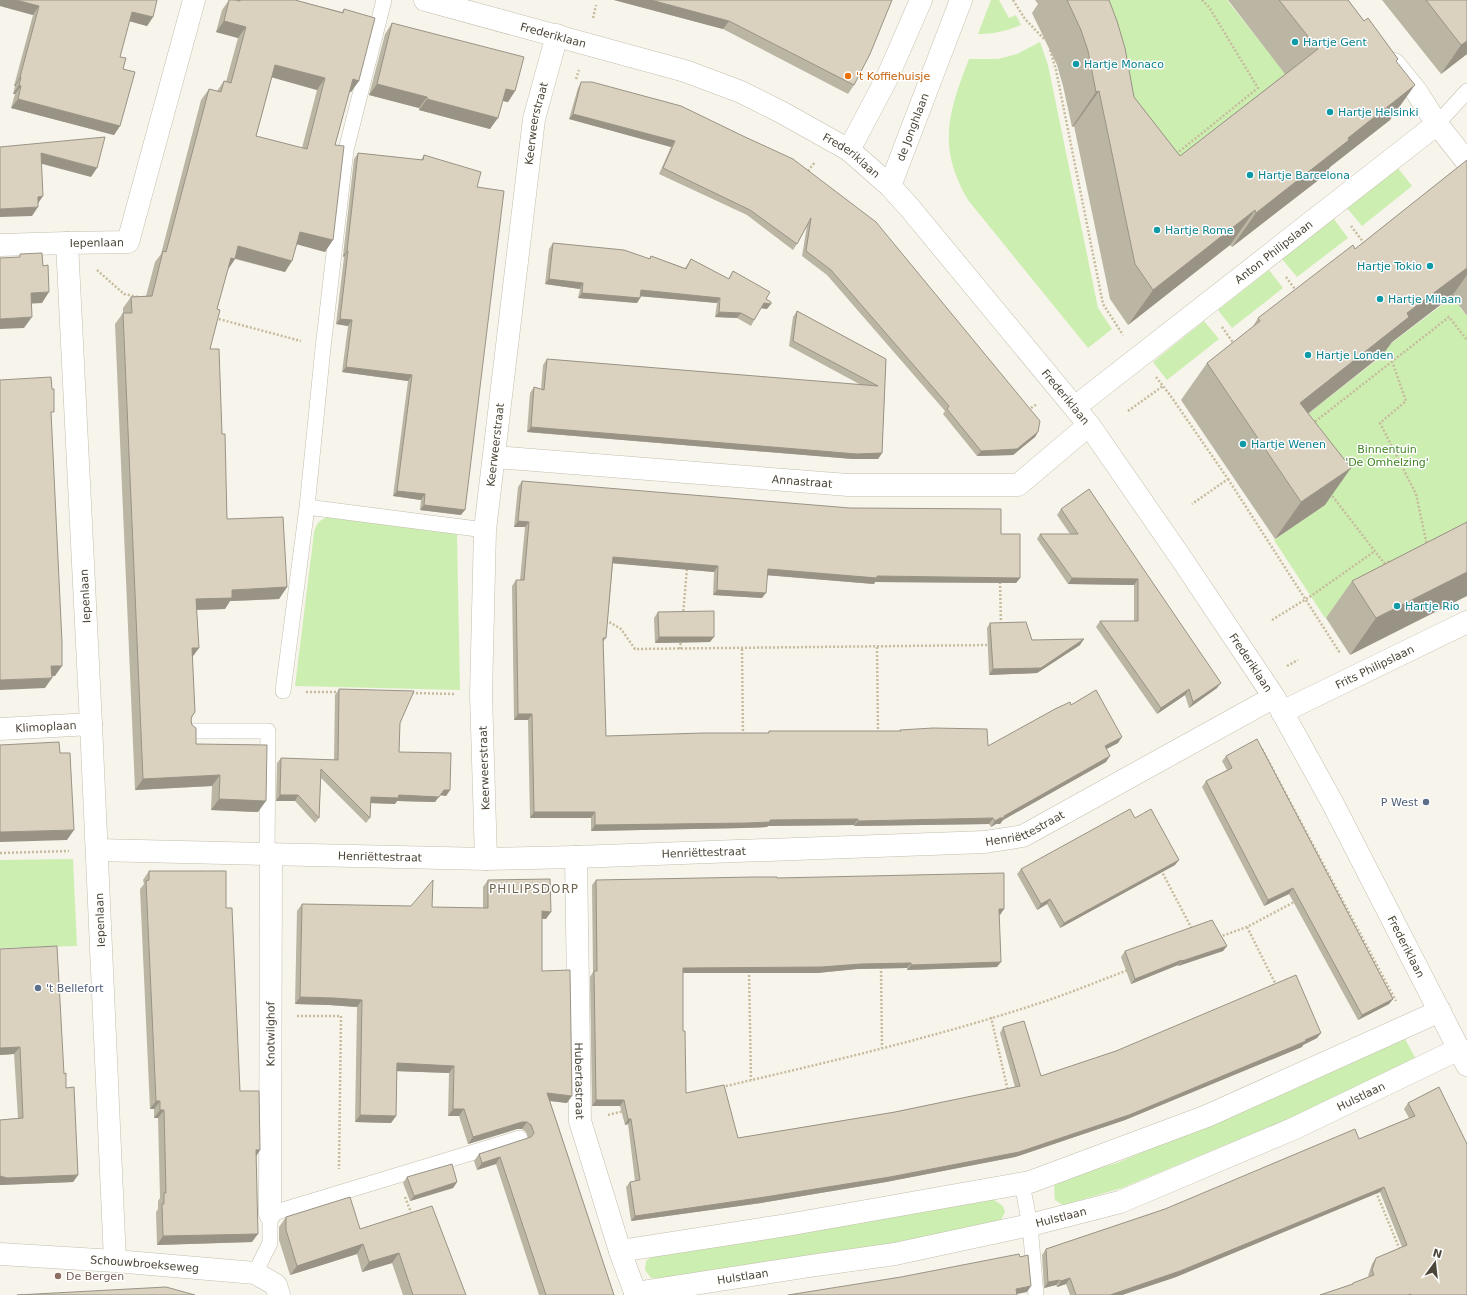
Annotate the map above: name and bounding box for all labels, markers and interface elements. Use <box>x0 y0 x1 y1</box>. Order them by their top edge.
street label: Frederiklaan <box>519 20 588 51</box>
place label: Hartje Gent <box>1303 36 1367 49</box>
marker: Hartje Gent <box>1290 37 1300 47</box>
place label: Hartje Monaco <box>1084 58 1164 71</box>
marker: Hartje Monaco <box>1071 59 1081 69</box>
place label: 't Koffiehuisje <box>856 70 930 83</box>
marker: 't Koffiehuisje <box>843 71 853 81</box>
street label: Keerweerstraat <box>523 80 551 166</box>
street label: de Jonghlaan <box>894 91 932 163</box>
place label: Hartje Helsinki <box>1338 106 1418 119</box>
marker: Hartje Helsinki <box>1325 107 1335 117</box>
street label: Frederiklaan <box>820 131 882 181</box>
place label: Hartje Barcelona <box>1258 169 1350 182</box>
marker: Hartje Barcelona <box>1245 170 1255 180</box>
street label: Anton Philipslaan <box>1232 218 1315 287</box>
place label: Hartje Rome <box>1165 224 1234 237</box>
marker: Hartje Rome <box>1152 225 1162 235</box>
street label: Iepenlaan <box>70 236 124 250</box>
place label: Hartje Tokio <box>1357 260 1422 273</box>
marker: Hartje Tokio <box>1425 261 1435 271</box>
place label: Hartje Milaan <box>1388 293 1461 306</box>
marker: Hartje Milaan <box>1375 294 1385 304</box>
place label: Hartje Londen <box>1316 349 1394 362</box>
marker: Hartje Londen <box>1303 350 1313 360</box>
street label: Frederiklaan <box>1039 367 1092 427</box>
street label: Keerweerstraat <box>484 402 507 487</box>
place label: Hartje Wenen <box>1251 438 1326 451</box>
marker: Hartje Wenen <box>1238 439 1248 449</box>
park label: Binnentuin 'De Omhelzing' <box>1345 443 1429 469</box>
street label: Annastraat <box>771 473 833 491</box>
street label: Iepenlaan <box>78 569 93 623</box>
place label: Hartje Rio <box>1405 600 1460 613</box>
marker: Hartje Rio <box>1392 601 1402 611</box>
street label: Frederiklaan <box>1226 631 1275 695</box>
street label: Frits Philipslaan <box>1333 643 1416 692</box>
street label: Klimoplaan <box>15 719 77 735</box>
street label: Keerweerstraat <box>477 725 492 810</box>
place label: P West <box>1381 796 1419 809</box>
marker: P West <box>1421 797 1431 807</box>
street label: Henriëttestraat <box>985 808 1067 849</box>
street label: Henriëttestraat <box>661 845 747 861</box>
street label: Henriëttestraat <box>338 850 423 865</box>
district label: PHILIPSDORP <box>489 882 579 896</box>
street label: Iepenlaan <box>93 893 108 947</box>
street label: Frederiklaan <box>1385 914 1427 980</box>
place label: 't Bellefort <box>46 982 104 995</box>
marker: 't Bellefort <box>33 983 43 993</box>
street label: Knotwilghof <box>264 1000 278 1067</box>
street label: Hubertastraat <box>572 1042 586 1120</box>
street label: Hulstlaan <box>1335 1080 1387 1114</box>
street label: Hulstlaan <box>1034 1205 1088 1230</box>
north arrow <box>1415 1243 1455 1283</box>
text: N <box>1431 1246 1444 1261</box>
street label: Schouwbroekseweg <box>90 1254 200 1275</box>
street label: Hulstlaan <box>716 1266 769 1287</box>
place label: De Bergen <box>66 1270 124 1283</box>
marker: De Bergen <box>53 1271 63 1281</box>

